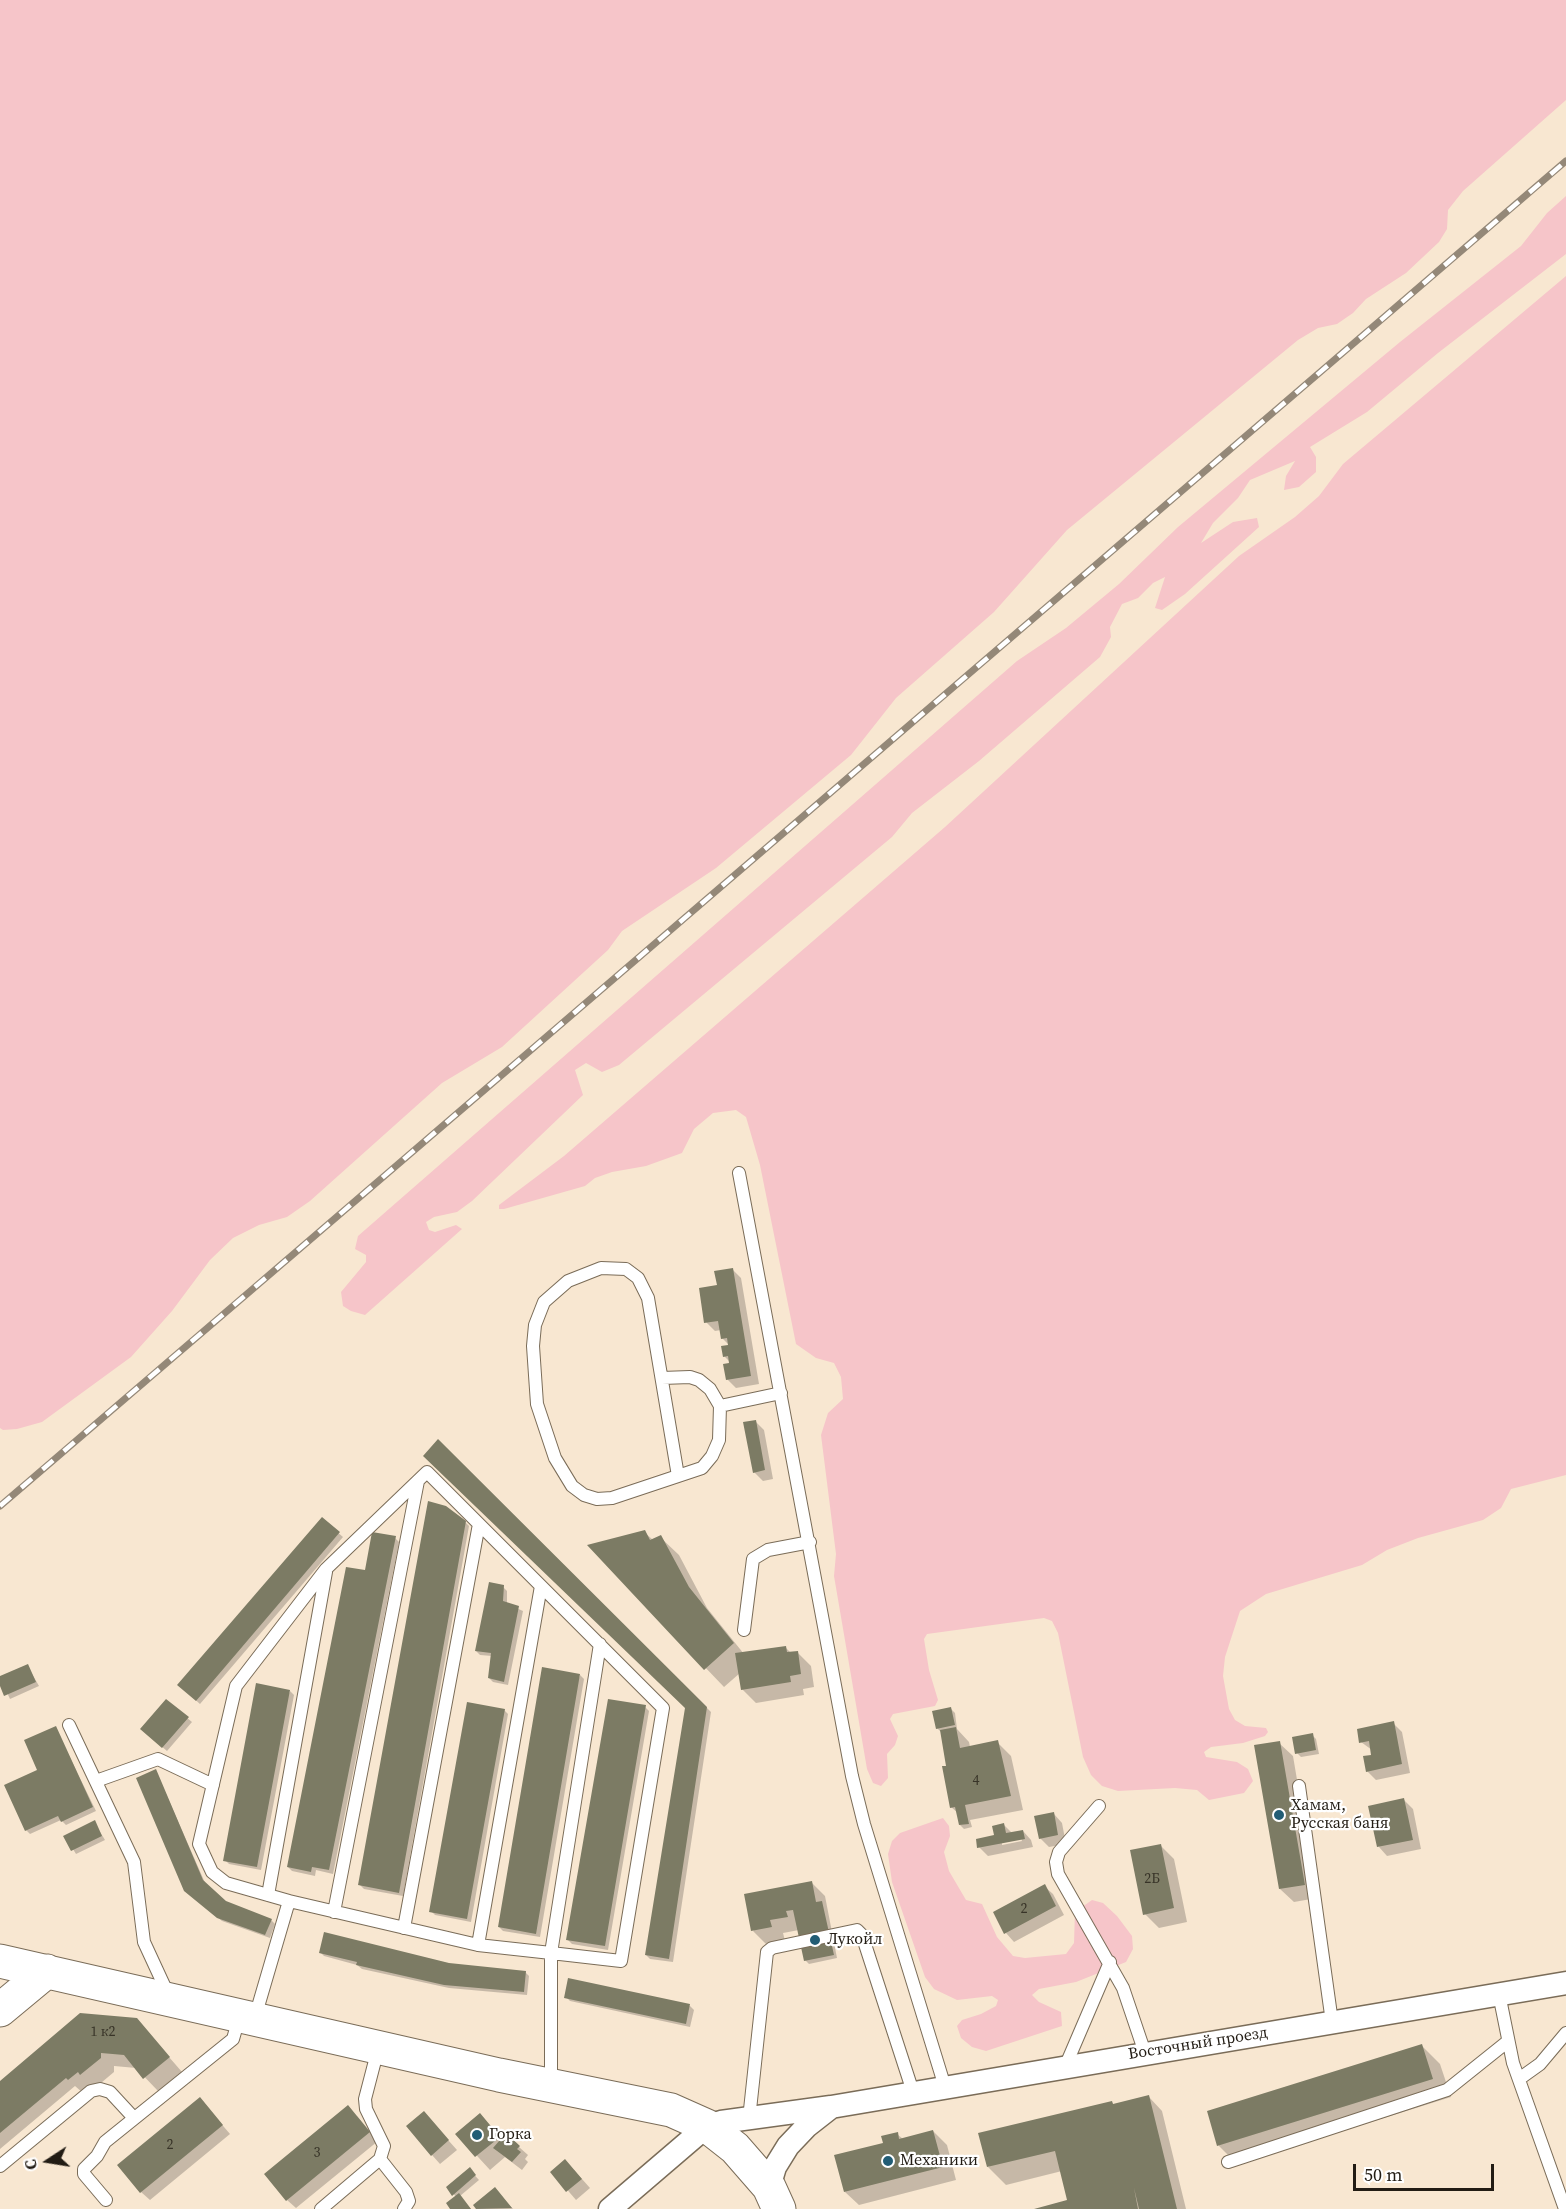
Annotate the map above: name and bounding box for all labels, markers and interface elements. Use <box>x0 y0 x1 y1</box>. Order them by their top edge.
house number: 4 <box>973 1773 979 1789</box>
place label: Хамам, Русская баня <box>1291 1796 1389 1834</box>
marker: Хамам, Русская баня <box>1272 1808 1286 1822</box>
house number: 2Б <box>1144 1871 1160 1887</box>
house number: 2 <box>1021 1901 1027 1917</box>
place label: Лукойл <box>827 1930 883 1950</box>
marker: Лукойл <box>808 1933 822 1947</box>
house number: 1 к2 <box>90 2024 116 2040</box>
street label: Восточный проезд <box>1127 2024 1269 2064</box>
place label: Горка <box>489 2125 532 2145</box>
marker: Горка <box>470 2128 484 2142</box>
north arrow <box>18 2131 78 2191</box>
house number: 2 <box>167 2137 173 2153</box>
house number: 3 <box>314 2145 320 2161</box>
place label: Механики <box>900 2151 978 2171</box>
scale bar <box>1356 2152 1497 2190</box>
marker: Механики <box>881 2154 895 2168</box>
text: С <box>19 2158 42 2172</box>
text: 50 m <box>1364 2162 1402 2187</box>

